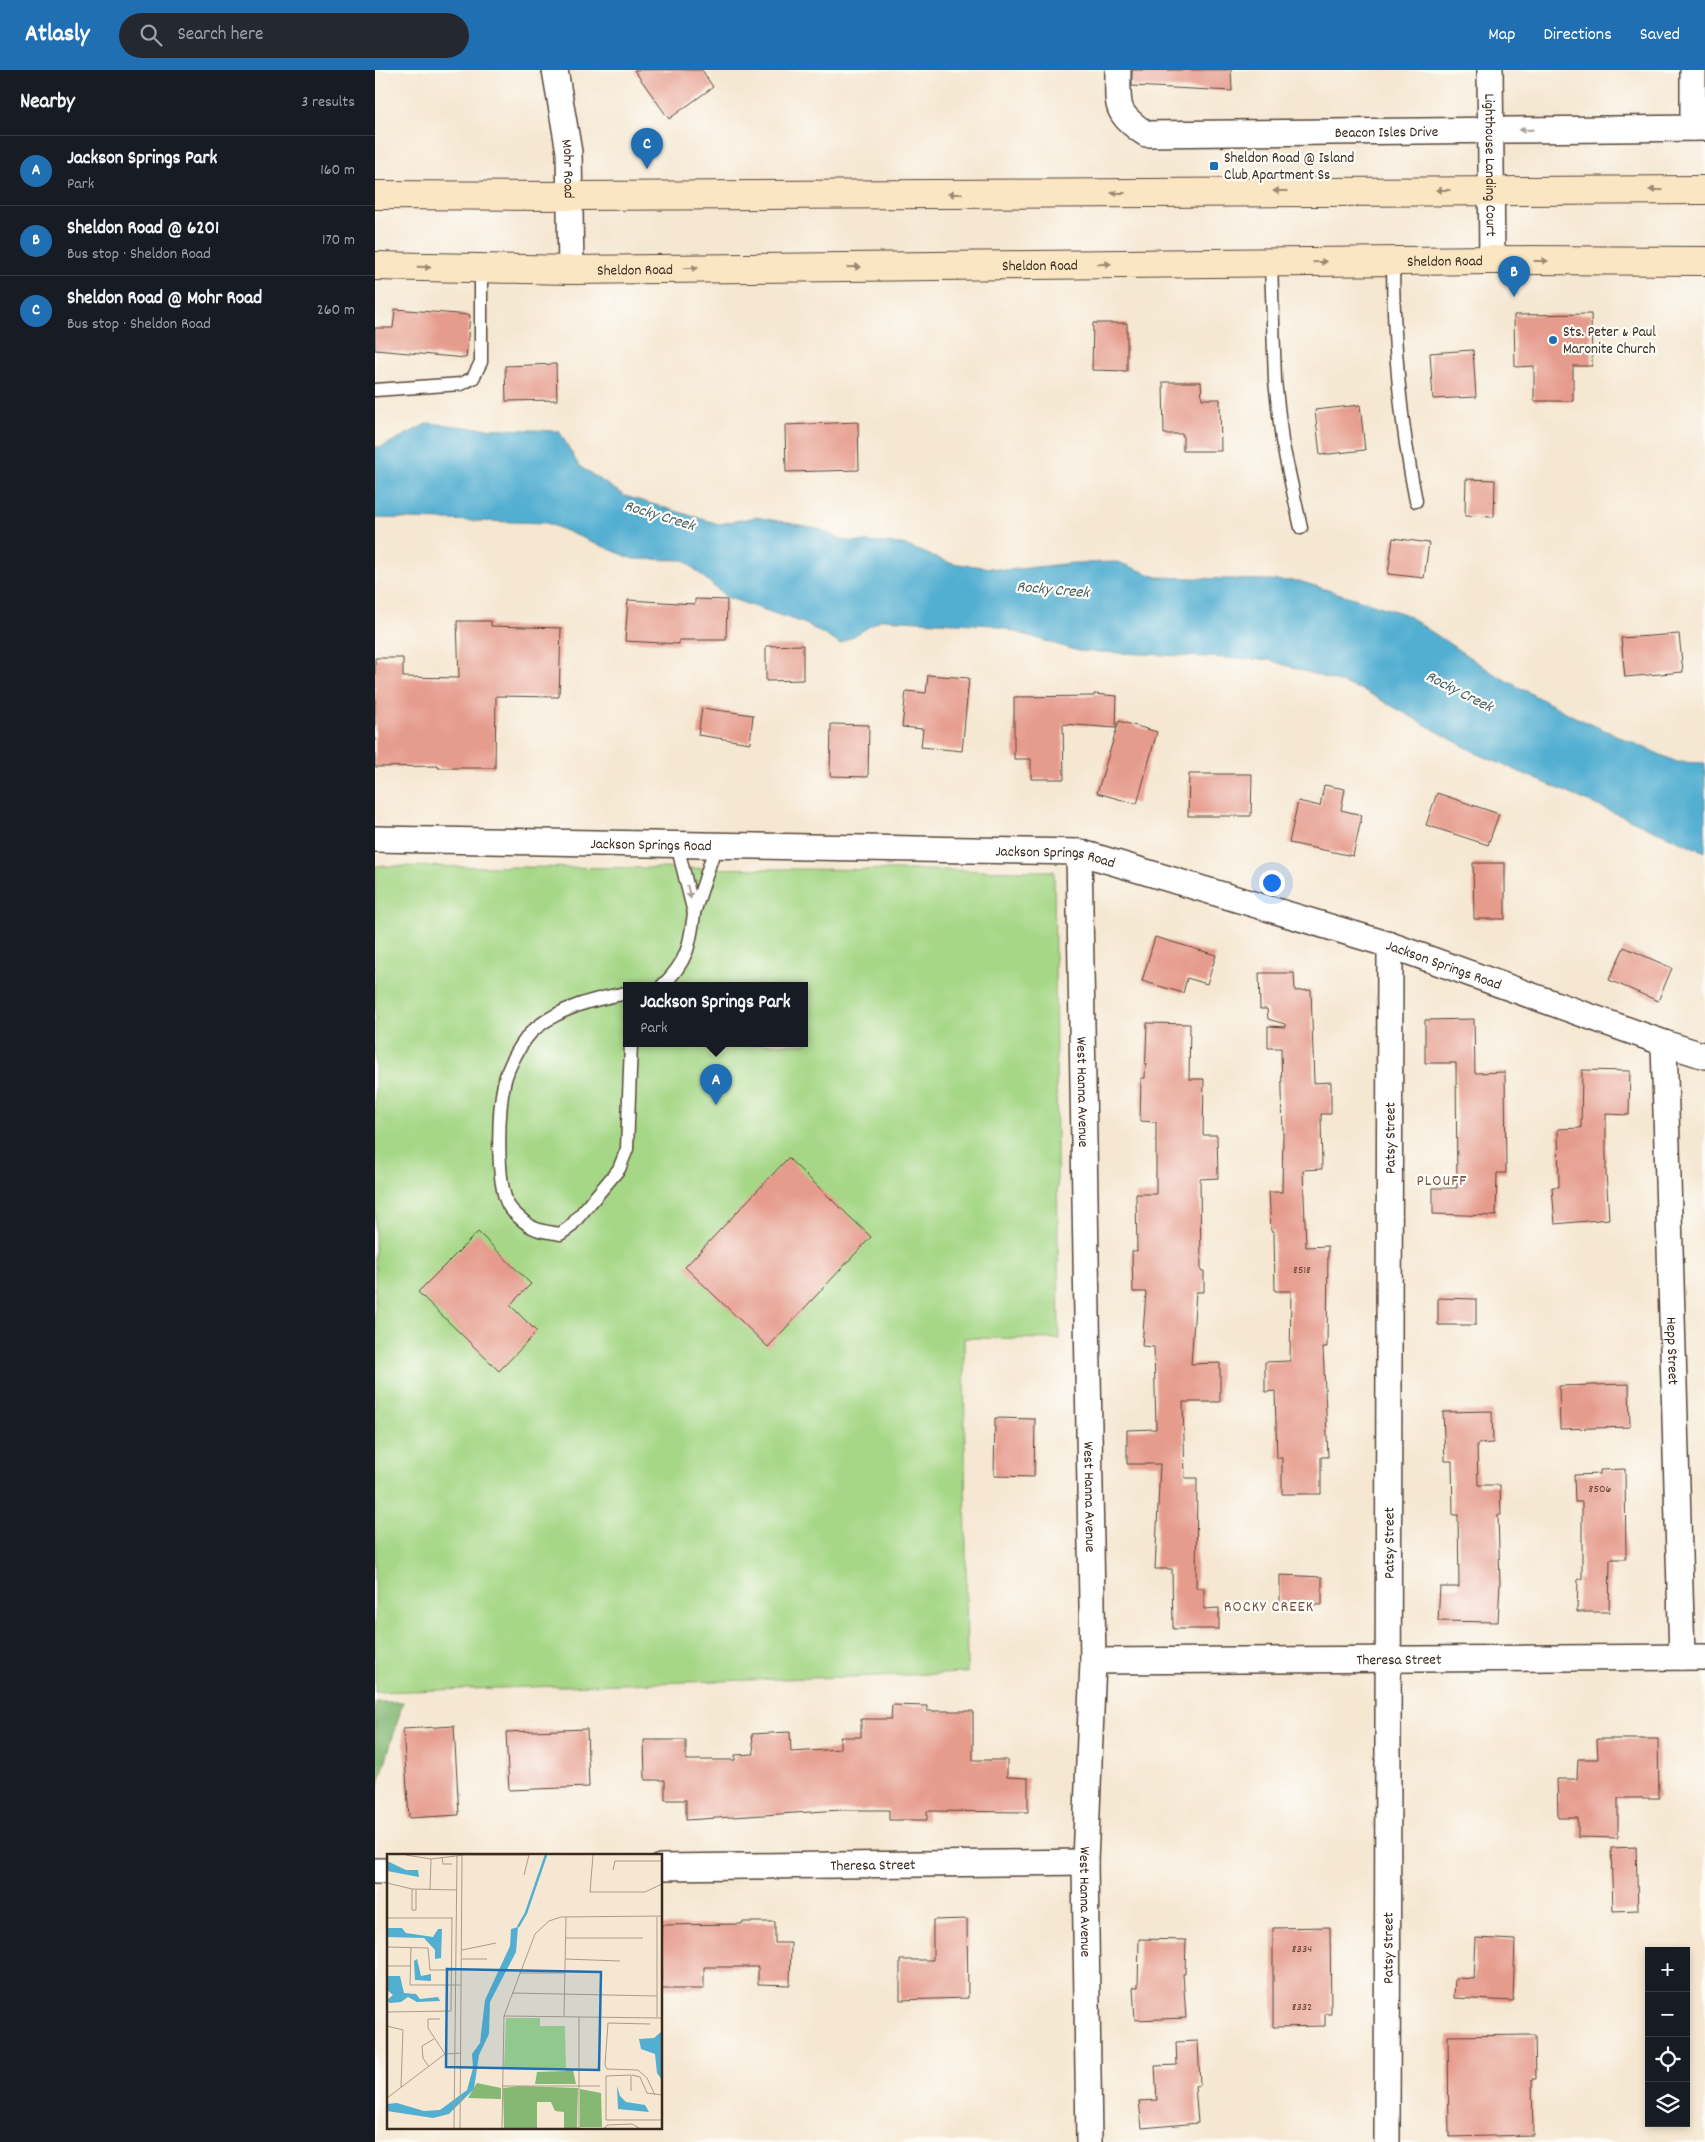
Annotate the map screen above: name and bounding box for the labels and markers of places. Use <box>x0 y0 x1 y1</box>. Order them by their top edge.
pin: C <box>631 128 663 169</box>
place label: Sheldon Road @ Island Club Apartment Ss <box>1224 148 1354 187</box>
marker: Sheldon Road @ Island Club Apartment Ss <box>1208 160 1220 172</box>
pin: B <box>1498 256 1530 297</box>
place label: Sts. Peter & Paul Maronite Church <box>1563 322 1656 361</box>
marker: Sts. Peter & Paul Maronite Church <box>1547 334 1559 346</box>
pin: A <box>700 1064 732 1105</box>

